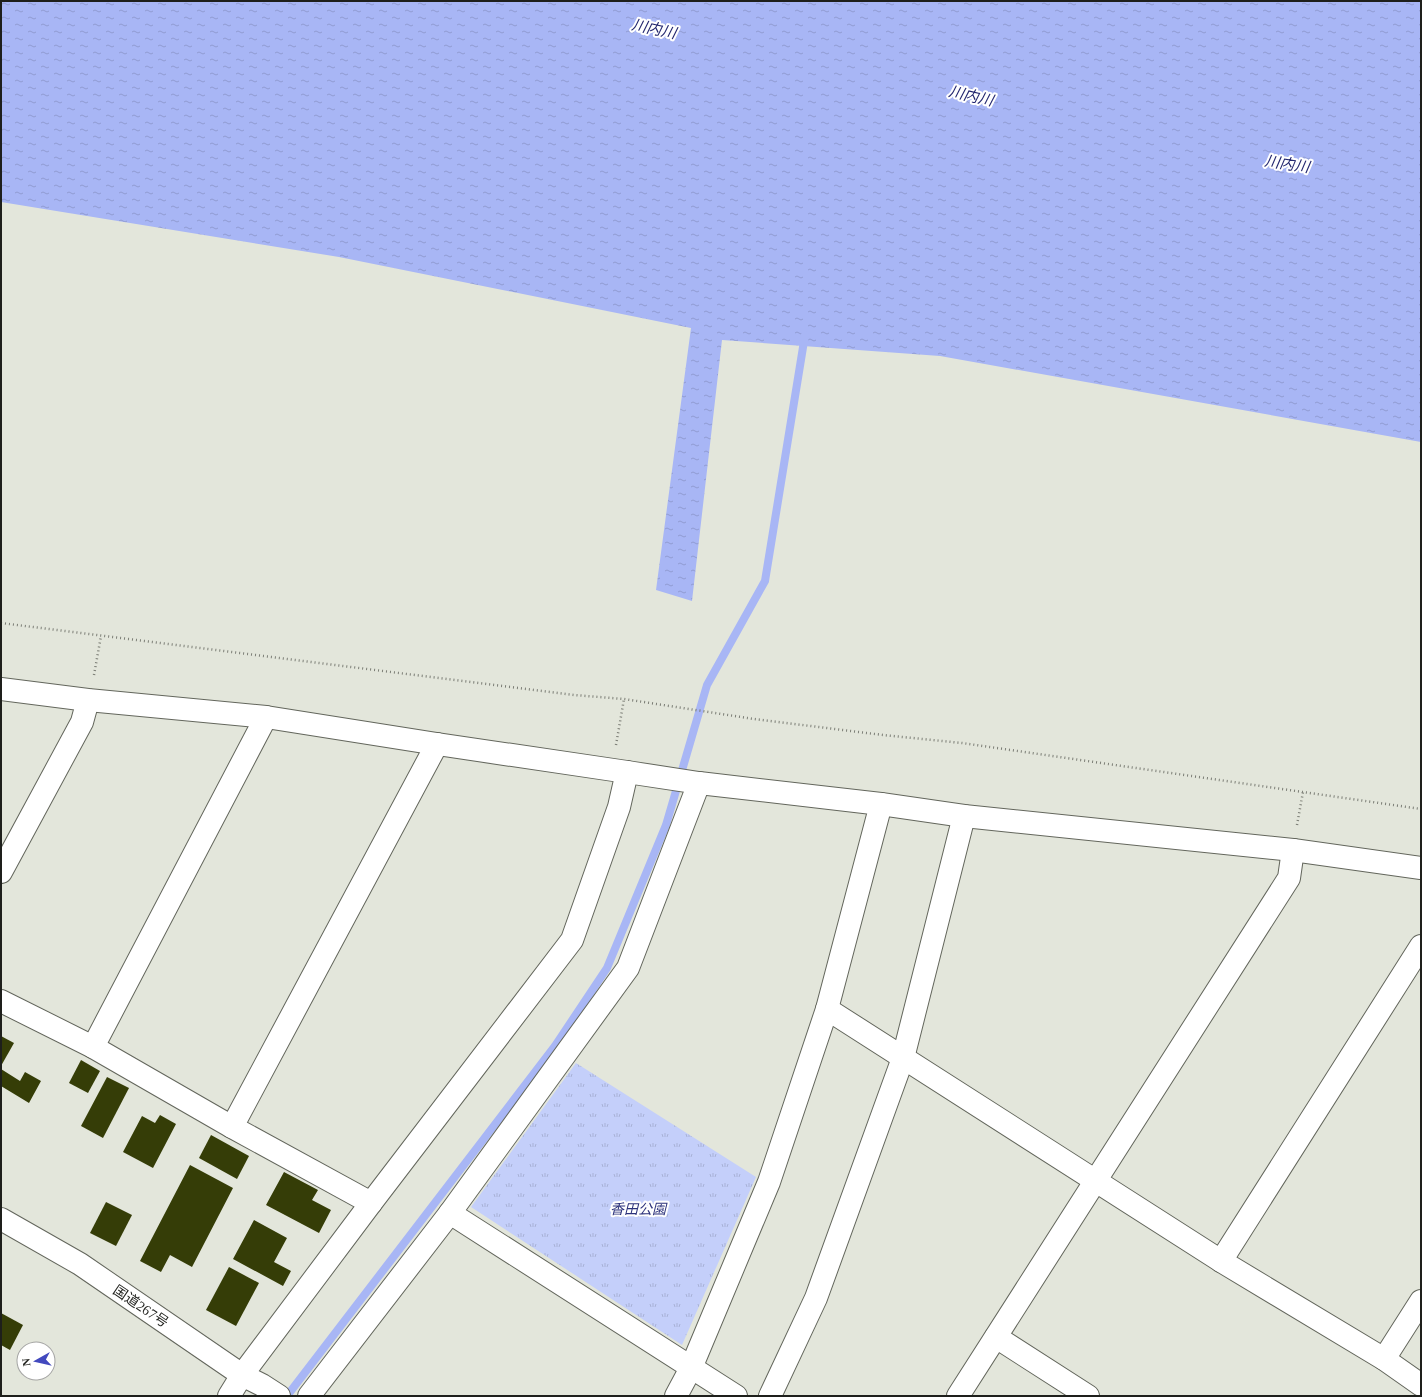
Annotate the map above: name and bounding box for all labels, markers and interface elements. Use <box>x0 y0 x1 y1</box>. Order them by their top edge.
water label: 川内川 <box>630 16 680 42</box>
water label: 川内川 <box>947 83 997 109</box>
water label: 川内川 <box>1264 153 1312 176</box>
park label: 香田公園 <box>610 1202 668 1217</box>
street label: 国道267号 <box>110 1283 171 1330</box>
north arrow <box>16 1341 56 1381</box>
text: N <box>20 1358 33 1367</box>

